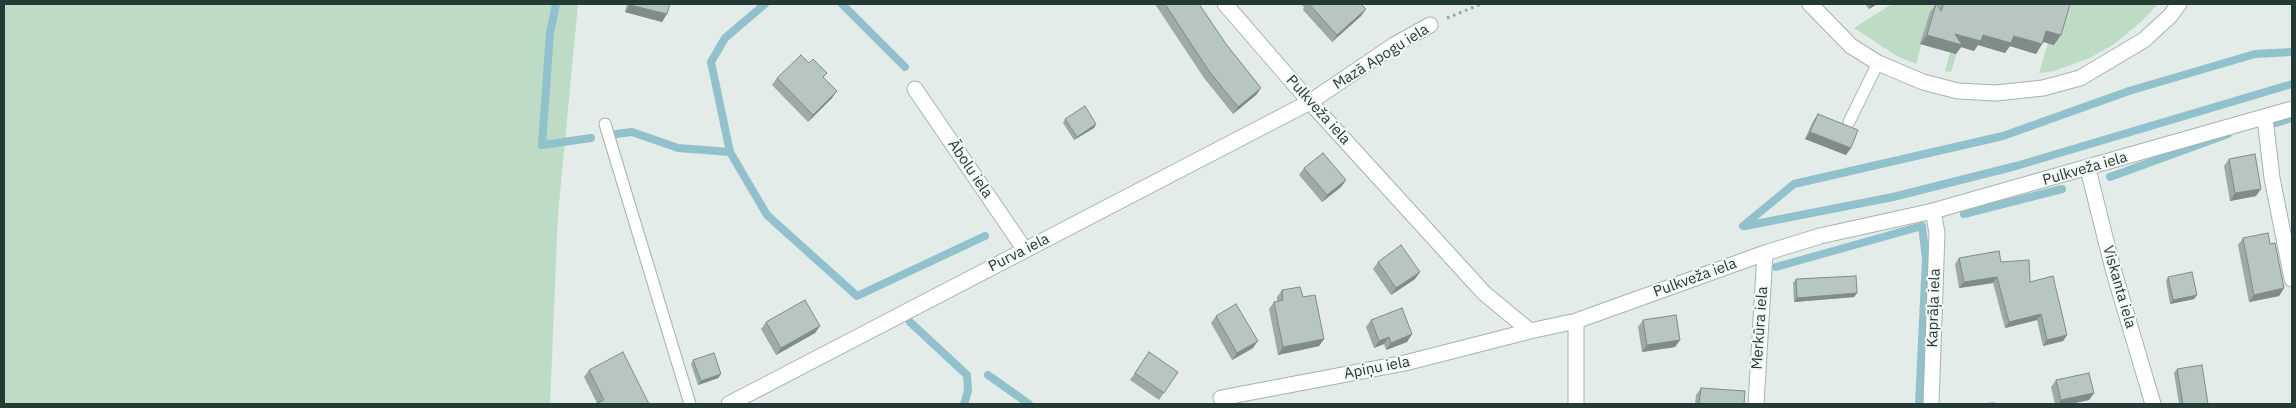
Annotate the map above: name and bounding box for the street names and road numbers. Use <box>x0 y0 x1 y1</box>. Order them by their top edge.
street label: Mazā Apogu iela <box>1330 20 1432 94</box>
street label: Pulkveža iela <box>1282 72 1354 148</box>
street label: Ābolu iela <box>944 136 996 202</box>
street label: Pulkveža iela <box>2041 148 2129 190</box>
street label: Purva iela <box>985 230 1053 276</box>
street label: Viskanta iela <box>2099 243 2139 331</box>
street label: Pulkveža iela <box>1651 255 1739 301</box>
street label: Kaprāļa iela <box>1924 268 1944 348</box>
street label: Merkūra iela <box>1748 286 1772 370</box>
street label: Apiņu iela <box>1343 353 1411 383</box>

